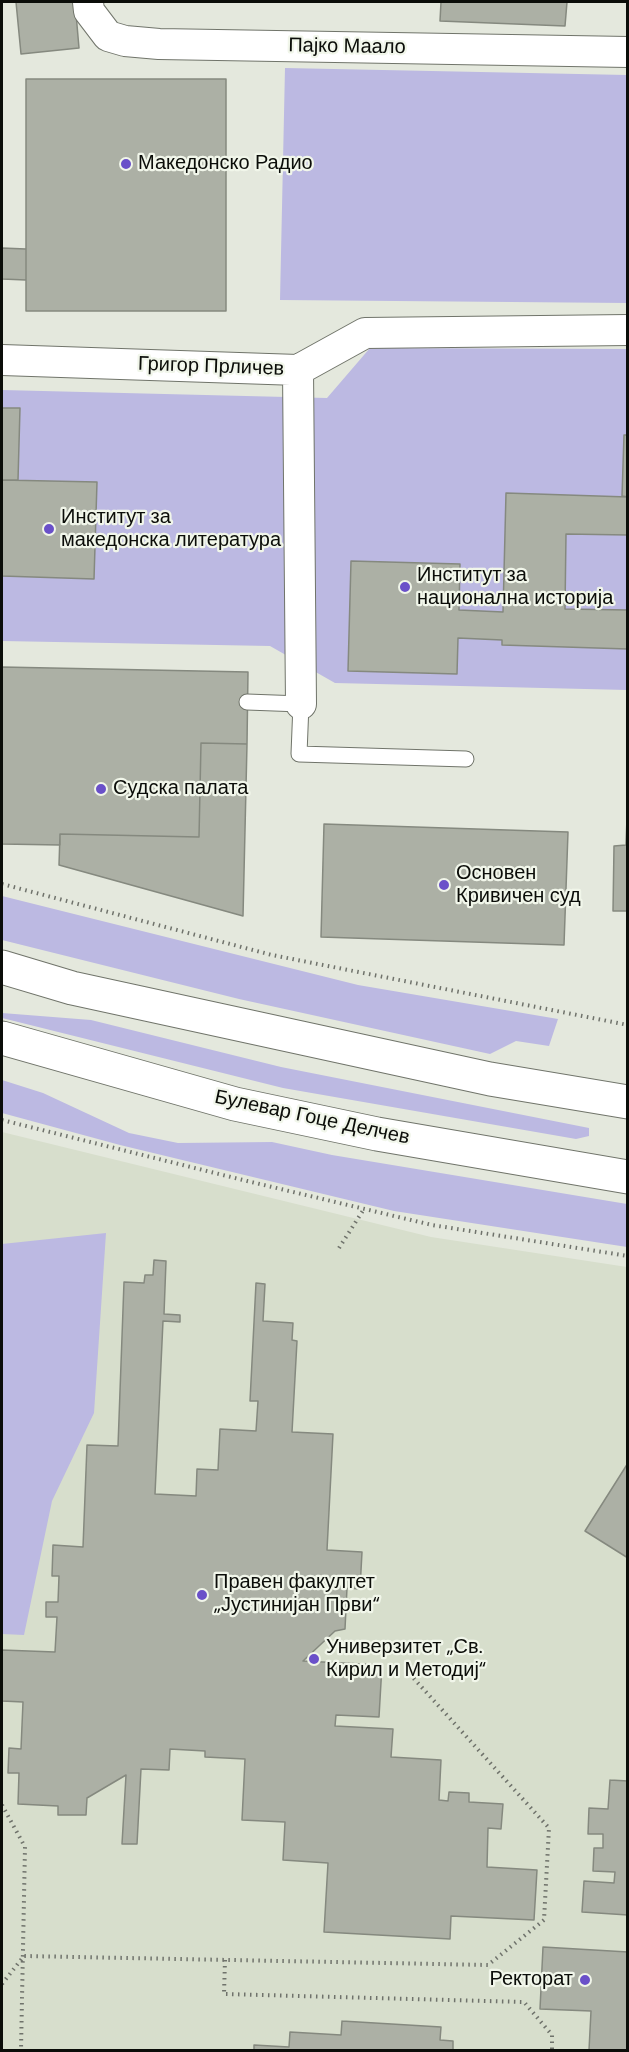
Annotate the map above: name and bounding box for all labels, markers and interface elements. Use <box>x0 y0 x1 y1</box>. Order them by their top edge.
street label: Пајко Маало <box>288 34 406 60</box>
place label: Македонско Радио <box>138 152 313 176</box>
marker: Македонско Радио <box>119 157 133 171</box>
street label: Григор Прличев <box>138 352 284 382</box>
place label: Институт за македонска литература <box>61 506 281 553</box>
marker: Институт за македонска литература <box>42 522 56 536</box>
place label: Институт за национална историја <box>417 564 613 611</box>
marker: Институт за национална историја <box>398 580 412 594</box>
place label: Судска палата <box>113 777 248 801</box>
marker: Судска палата <box>94 782 108 796</box>
place label: Основен Кривичен суд <box>456 862 581 909</box>
marker: Основен Кривичен суд <box>437 878 451 892</box>
street label: Булевар Гоце Делчев <box>212 1086 412 1150</box>
place label: Правен факултет „Јустинијан Први“ <box>214 1571 380 1618</box>
marker: Правен факултет „Јустинијан Први“ <box>195 1588 209 1602</box>
place label: Универзитет „Св. Кирил и Методиј“ <box>326 1636 486 1683</box>
marker: Универзитет „Св. Кирил и Методиј“ <box>307 1652 321 1666</box>
place label: Ректорат <box>489 1968 573 1992</box>
marker: Ректорат <box>578 1973 592 1987</box>

